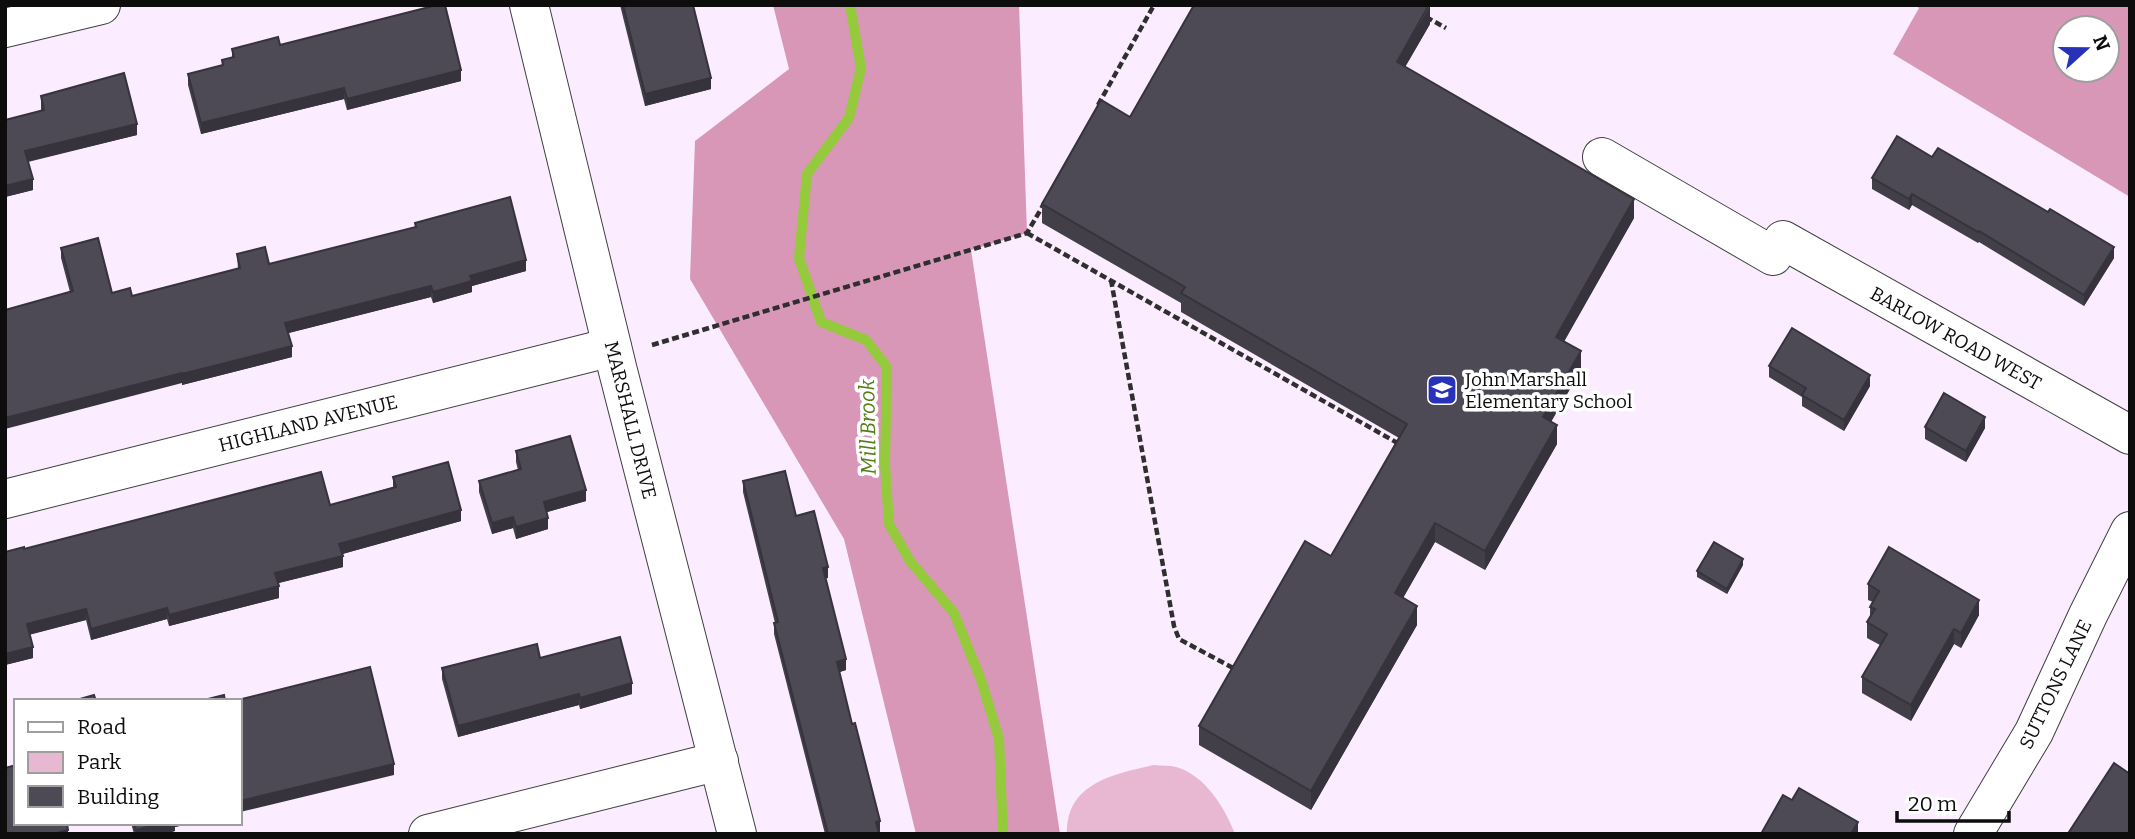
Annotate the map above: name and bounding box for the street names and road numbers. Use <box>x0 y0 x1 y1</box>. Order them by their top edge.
street label: BARLOW ROAD WEST <box>1866 282 2045 395</box>
street label: MARSHALL DRIVE <box>600 339 661 502</box>
street label: HIGHLAND AVENUE <box>216 390 400 457</box>
street label: SUTTONS LANE <box>2014 616 2097 753</box>

